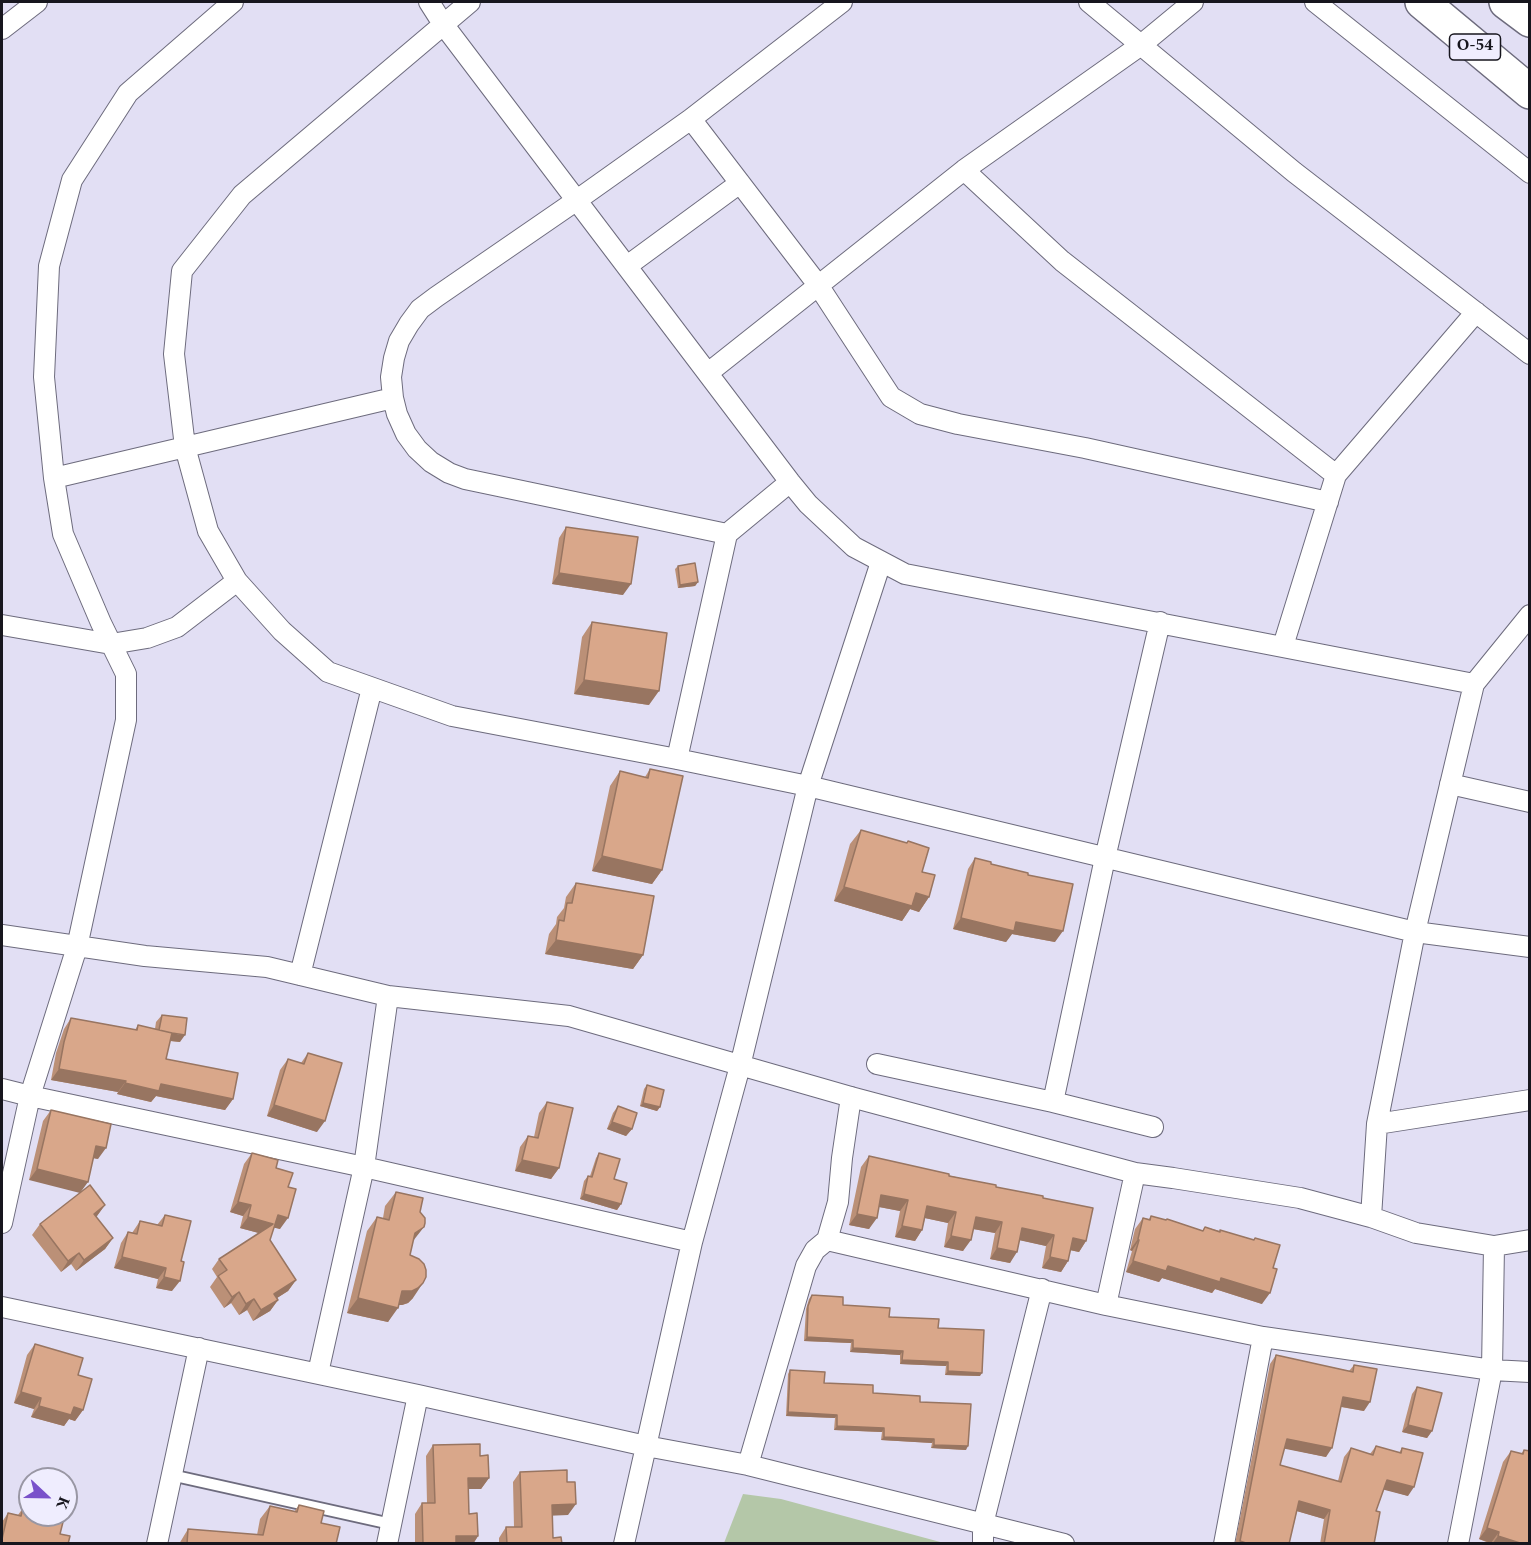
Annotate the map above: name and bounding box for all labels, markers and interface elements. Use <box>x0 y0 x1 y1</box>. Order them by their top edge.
road number: O-54 <box>1450 34 1500 60</box>
north arrow <box>18 1467 78 1527</box>
text: K <box>49 1493 76 1513</box>

